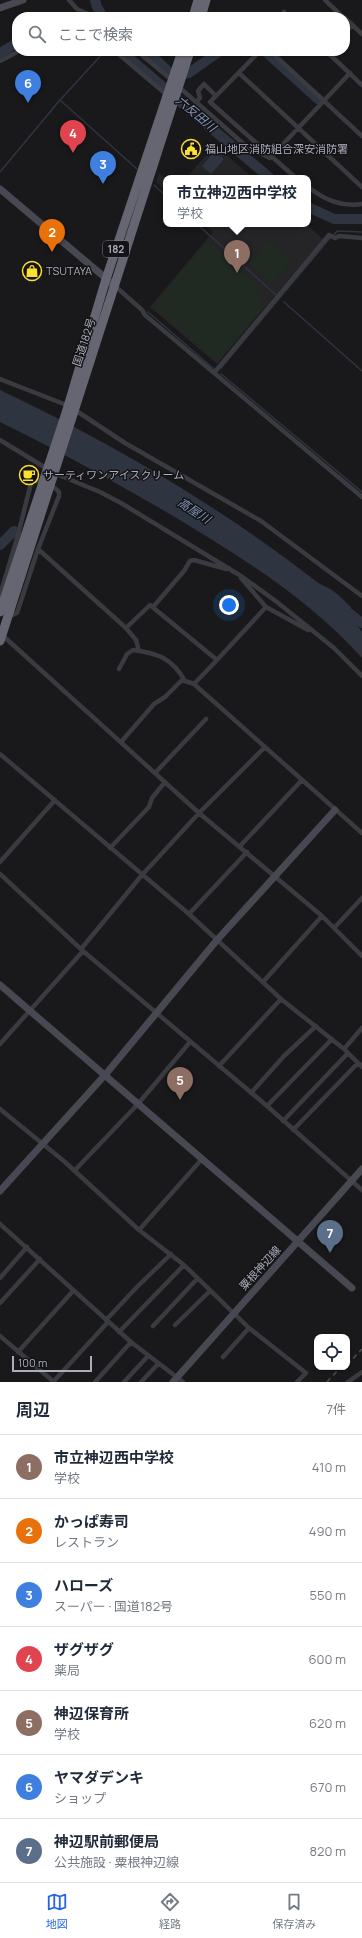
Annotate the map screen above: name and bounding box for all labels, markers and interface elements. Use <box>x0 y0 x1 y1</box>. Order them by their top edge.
search box <box>12 12 350 56</box>
icon: search <box>26 23 48 45</box>
text: ここで検索 <box>58 24 133 45</box>
pin: 6 <box>15 70 41 103</box>
water label: 六反田川 <box>172 92 222 137</box>
pin: 4 <box>60 120 86 153</box>
public building icon: 福山地区消防組合深安消防署 <box>180 138 202 160</box>
place label: 福山地区消防組合深安消防署 <box>205 141 348 156</box>
pin: 3 <box>90 151 116 184</box>
popup <box>163 175 311 227</box>
text: 市立神辺西中学校 <box>177 182 297 203</box>
text: 学校 <box>177 204 203 222</box>
pin: 2 <box>39 219 65 252</box>
pin: 1 <box>224 240 250 273</box>
road number: 182 <box>103 241 129 257</box>
shop icon: TSUTAYA <box>21 260 43 282</box>
place label: TSUTAYA <box>46 263 92 278</box>
street label: 国道182号 <box>69 316 98 368</box>
cafe icon: サーティワンアイスクリーム <box>18 464 40 486</box>
place label: サーティワンアイスクリーム <box>43 467 184 482</box>
water label: 高屋川 <box>175 494 216 529</box>
your location <box>219 595 239 615</box>
pin: 5 <box>167 1067 193 1100</box>
pin: 7 <box>317 1220 343 1253</box>
street label: 粟根神辺線 <box>236 1242 284 1293</box>
map controls <box>314 1334 350 1370</box>
button: locate <box>314 1334 350 1370</box>
scale bar <box>12 1354 92 1373</box>
text: 100 m <box>18 1355 47 1370</box>
text: 周辺 <box>16 1398 50 1421</box>
text: 7件 <box>326 1400 346 1418</box>
text: 市立神辺西中学校 <box>54 1447 174 1468</box>
text: 1 <box>26 1458 32 1476</box>
text: 410 m <box>312 1458 346 1476</box>
text: 学校 <box>54 1469 80 1487</box>
text: かっぱ寿司 <box>54 1511 129 1532</box>
text: 2 <box>25 1522 33 1540</box>
text: 490 m <box>309 1522 346 1540</box>
text: レストラン <box>54 1533 119 1551</box>
text: ハローズ <box>54 1575 113 1596</box>
text: 3 <box>25 1586 33 1604</box>
text: 550 m <box>309 1586 346 1604</box>
text: スーパー · 国道182号 <box>54 1597 173 1615</box>
text: ザグザグ <box>54 1639 114 1660</box>
text: 4 <box>25 1650 33 1668</box>
text: 600 m <box>308 1650 346 1668</box>
text: 薬局 <box>54 1661 80 1679</box>
text: 神辺保育所 <box>54 1703 129 1724</box>
text: 5 <box>25 1714 33 1732</box>
text: 620 m <box>309 1714 346 1732</box>
text: 学校 <box>54 1725 80 1743</box>
text: ヤマダデンキ <box>54 1767 144 1788</box>
text: 6 <box>25 1778 33 1796</box>
text: 670 m <box>310 1778 346 1796</box>
text: ショップ <box>54 1789 106 1807</box>
text: 神辺駅前郵便局 <box>54 1831 159 1852</box>
text: 7 <box>26 1842 32 1860</box>
text: 820 m <box>309 1842 346 1860</box>
text: 公共施設 · 粟根神辺線 <box>54 1853 179 1871</box>
tab: 地図 <box>46 1891 68 1931</box>
tab: 経路 <box>159 1891 181 1931</box>
tab: 保存済み <box>272 1891 316 1931</box>

